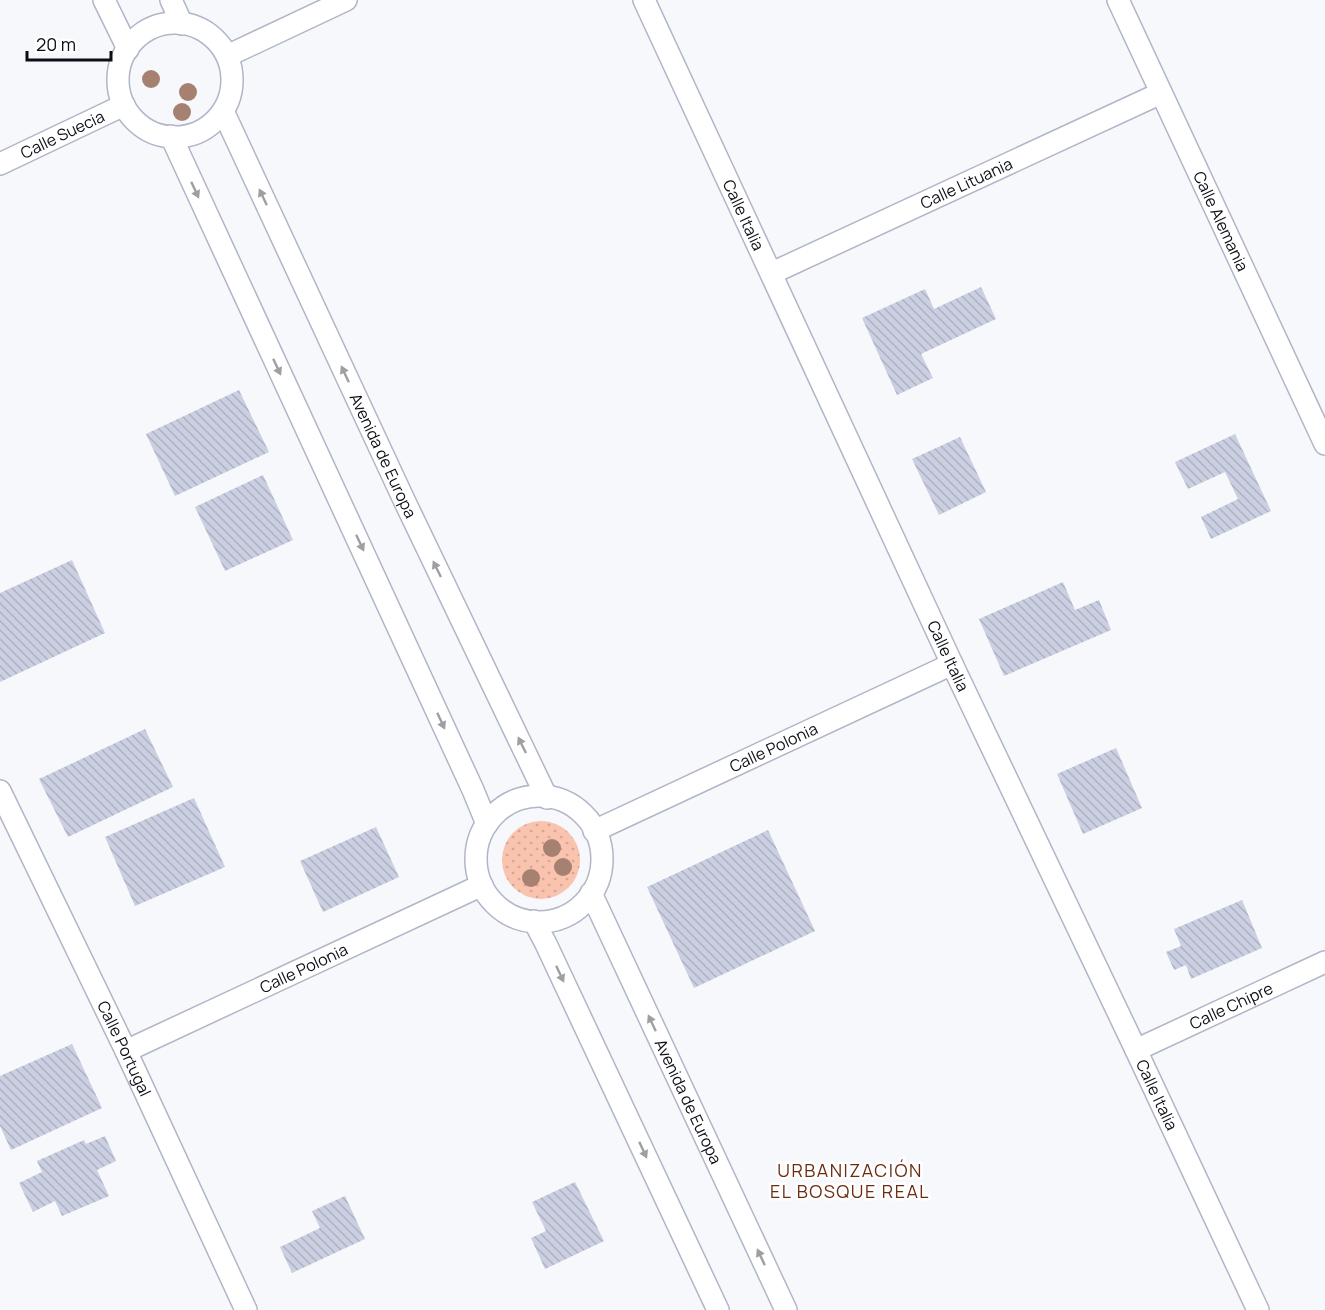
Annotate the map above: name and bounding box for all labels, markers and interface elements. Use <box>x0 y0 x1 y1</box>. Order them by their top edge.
scale bar <box>27 24 111 62</box>
text: 20 m <box>36 32 76 56</box>
street label: Calle Suecia <box>17 105 108 164</box>
street label: Calle Lituania <box>917 152 1016 214</box>
street label: Calle Alemania <box>1188 168 1254 275</box>
street label: Calle Italia <box>718 176 770 254</box>
one-way arrow <box>190 181 200 199</box>
one-way arrow <box>258 188 267 205</box>
one-way arrow <box>273 358 282 375</box>
one-way arrow <box>340 364 350 382</box>
street label: Avenida de Europa <box>345 389 422 522</box>
one-way arrow <box>355 535 364 552</box>
one-way arrow <box>433 561 442 578</box>
street label: Calle Italia <box>922 617 974 695</box>
one-way arrow <box>437 712 446 729</box>
street label: Calle Polonia <box>726 717 821 777</box>
one-way arrow <box>517 736 526 753</box>
street label: Calle Polonia <box>256 938 351 998</box>
one-way arrow <box>556 965 565 982</box>
street label: Calle Chipre <box>1186 977 1276 1035</box>
street label: Calle Portugal <box>92 997 156 1100</box>
one-way arrow <box>647 1014 657 1032</box>
street label: Avenida de Europa <box>650 1035 727 1167</box>
street label: Calle Italia <box>1131 1056 1183 1134</box>
one-way arrow <box>638 1142 648 1160</box>
district label: URBANIZACIÓN EL BOSQUE REAL <box>770 1158 930 1203</box>
one-way arrow <box>756 1247 766 1265</box>

